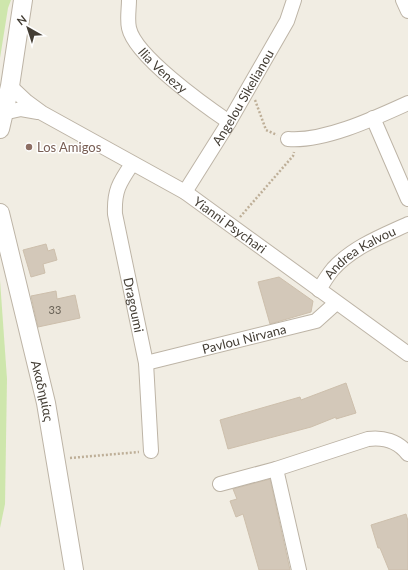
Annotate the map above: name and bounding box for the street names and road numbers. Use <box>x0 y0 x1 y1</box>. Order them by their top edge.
street label: Ilia Venezy <box>135 44 191 97</box>
street label: Angelou Sikelianou <box>208 46 277 148</box>
street label: Yianni Psychari <box>190 193 270 257</box>
street label: Andrea Kalvou <box>321 223 398 282</box>
street label: Dragoumi <box>120 276 147 334</box>
street label: Pavlou Nirvana <box>200 321 288 357</box>
street label: Ακαδημίας <box>28 359 57 423</box>

